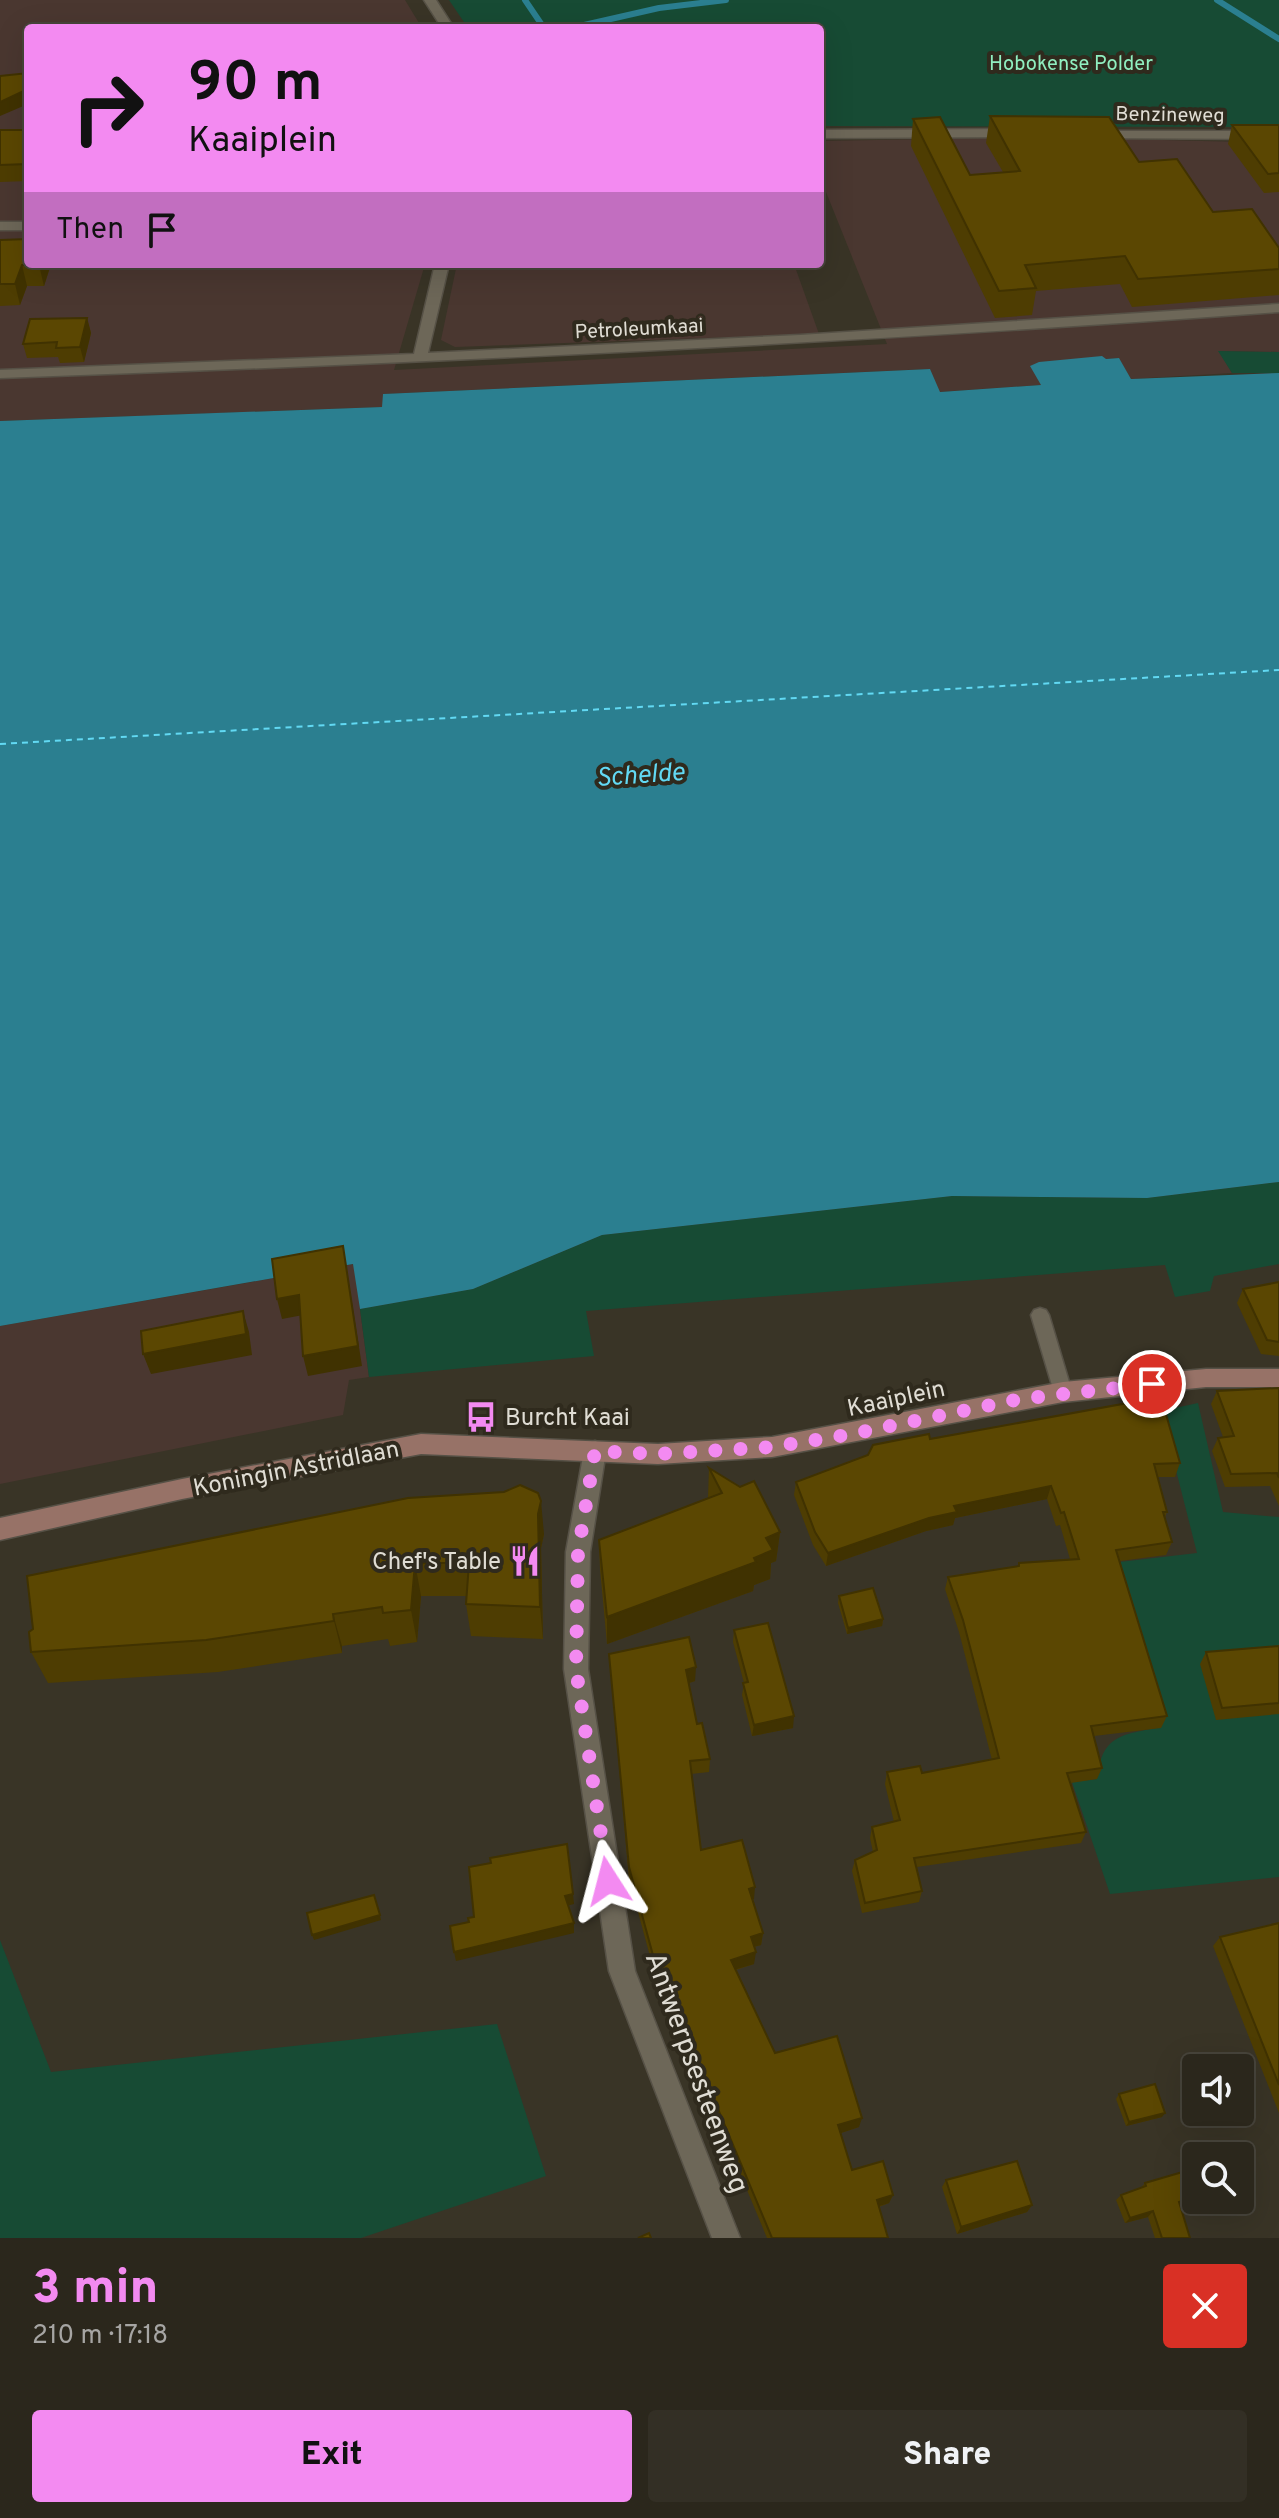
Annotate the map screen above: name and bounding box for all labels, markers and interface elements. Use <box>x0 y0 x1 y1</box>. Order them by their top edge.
text: 90 m <box>188 50 323 120</box>
park label: Hobokense Polder <box>989 52 1153 78</box>
icon: right <box>56 56 160 160</box>
street label: Benzineweg <box>1115 102 1225 130</box>
text: Kaaiplein <box>188 119 337 165</box>
icon: arrive <box>140 208 184 252</box>
text: Then <box>56 212 124 249</box>
street label: Petroleumkaai <box>574 314 704 346</box>
water label: Schelde <box>595 757 686 796</box>
pin <box>1118 1350 1186 1418</box>
icon: arrive <box>1130 1362 1174 1406</box>
street label: Kaaiplein <box>845 1375 948 1425</box>
bus stop icon: Burcht Kaai <box>464 1400 498 1434</box>
place label: Burcht Kaai <box>505 1404 630 1434</box>
street label: Koningin Astridlaan <box>191 1435 402 1505</box>
restaurant icon: Chef's Table <box>508 1544 542 1578</box>
place label: Chef's Table <box>372 1548 501 1578</box>
position arrow <box>566 1839 650 1923</box>
street label: Antwerpsesteenweg <box>635 1947 756 2199</box>
map controls <box>1182 2054 1254 2214</box>
button: sound <box>1182 2054 1254 2126</box>
button: search <box>1182 2142 1254 2214</box>
text: 3 min <box>32 2260 158 2320</box>
button: close <box>1163 2264 1247 2348</box>
text: 210 m · 17:18 <box>32 2320 168 2353</box>
button: Exit <box>32 2410 632 2502</box>
button: Share <box>648 2410 1247 2502</box>

